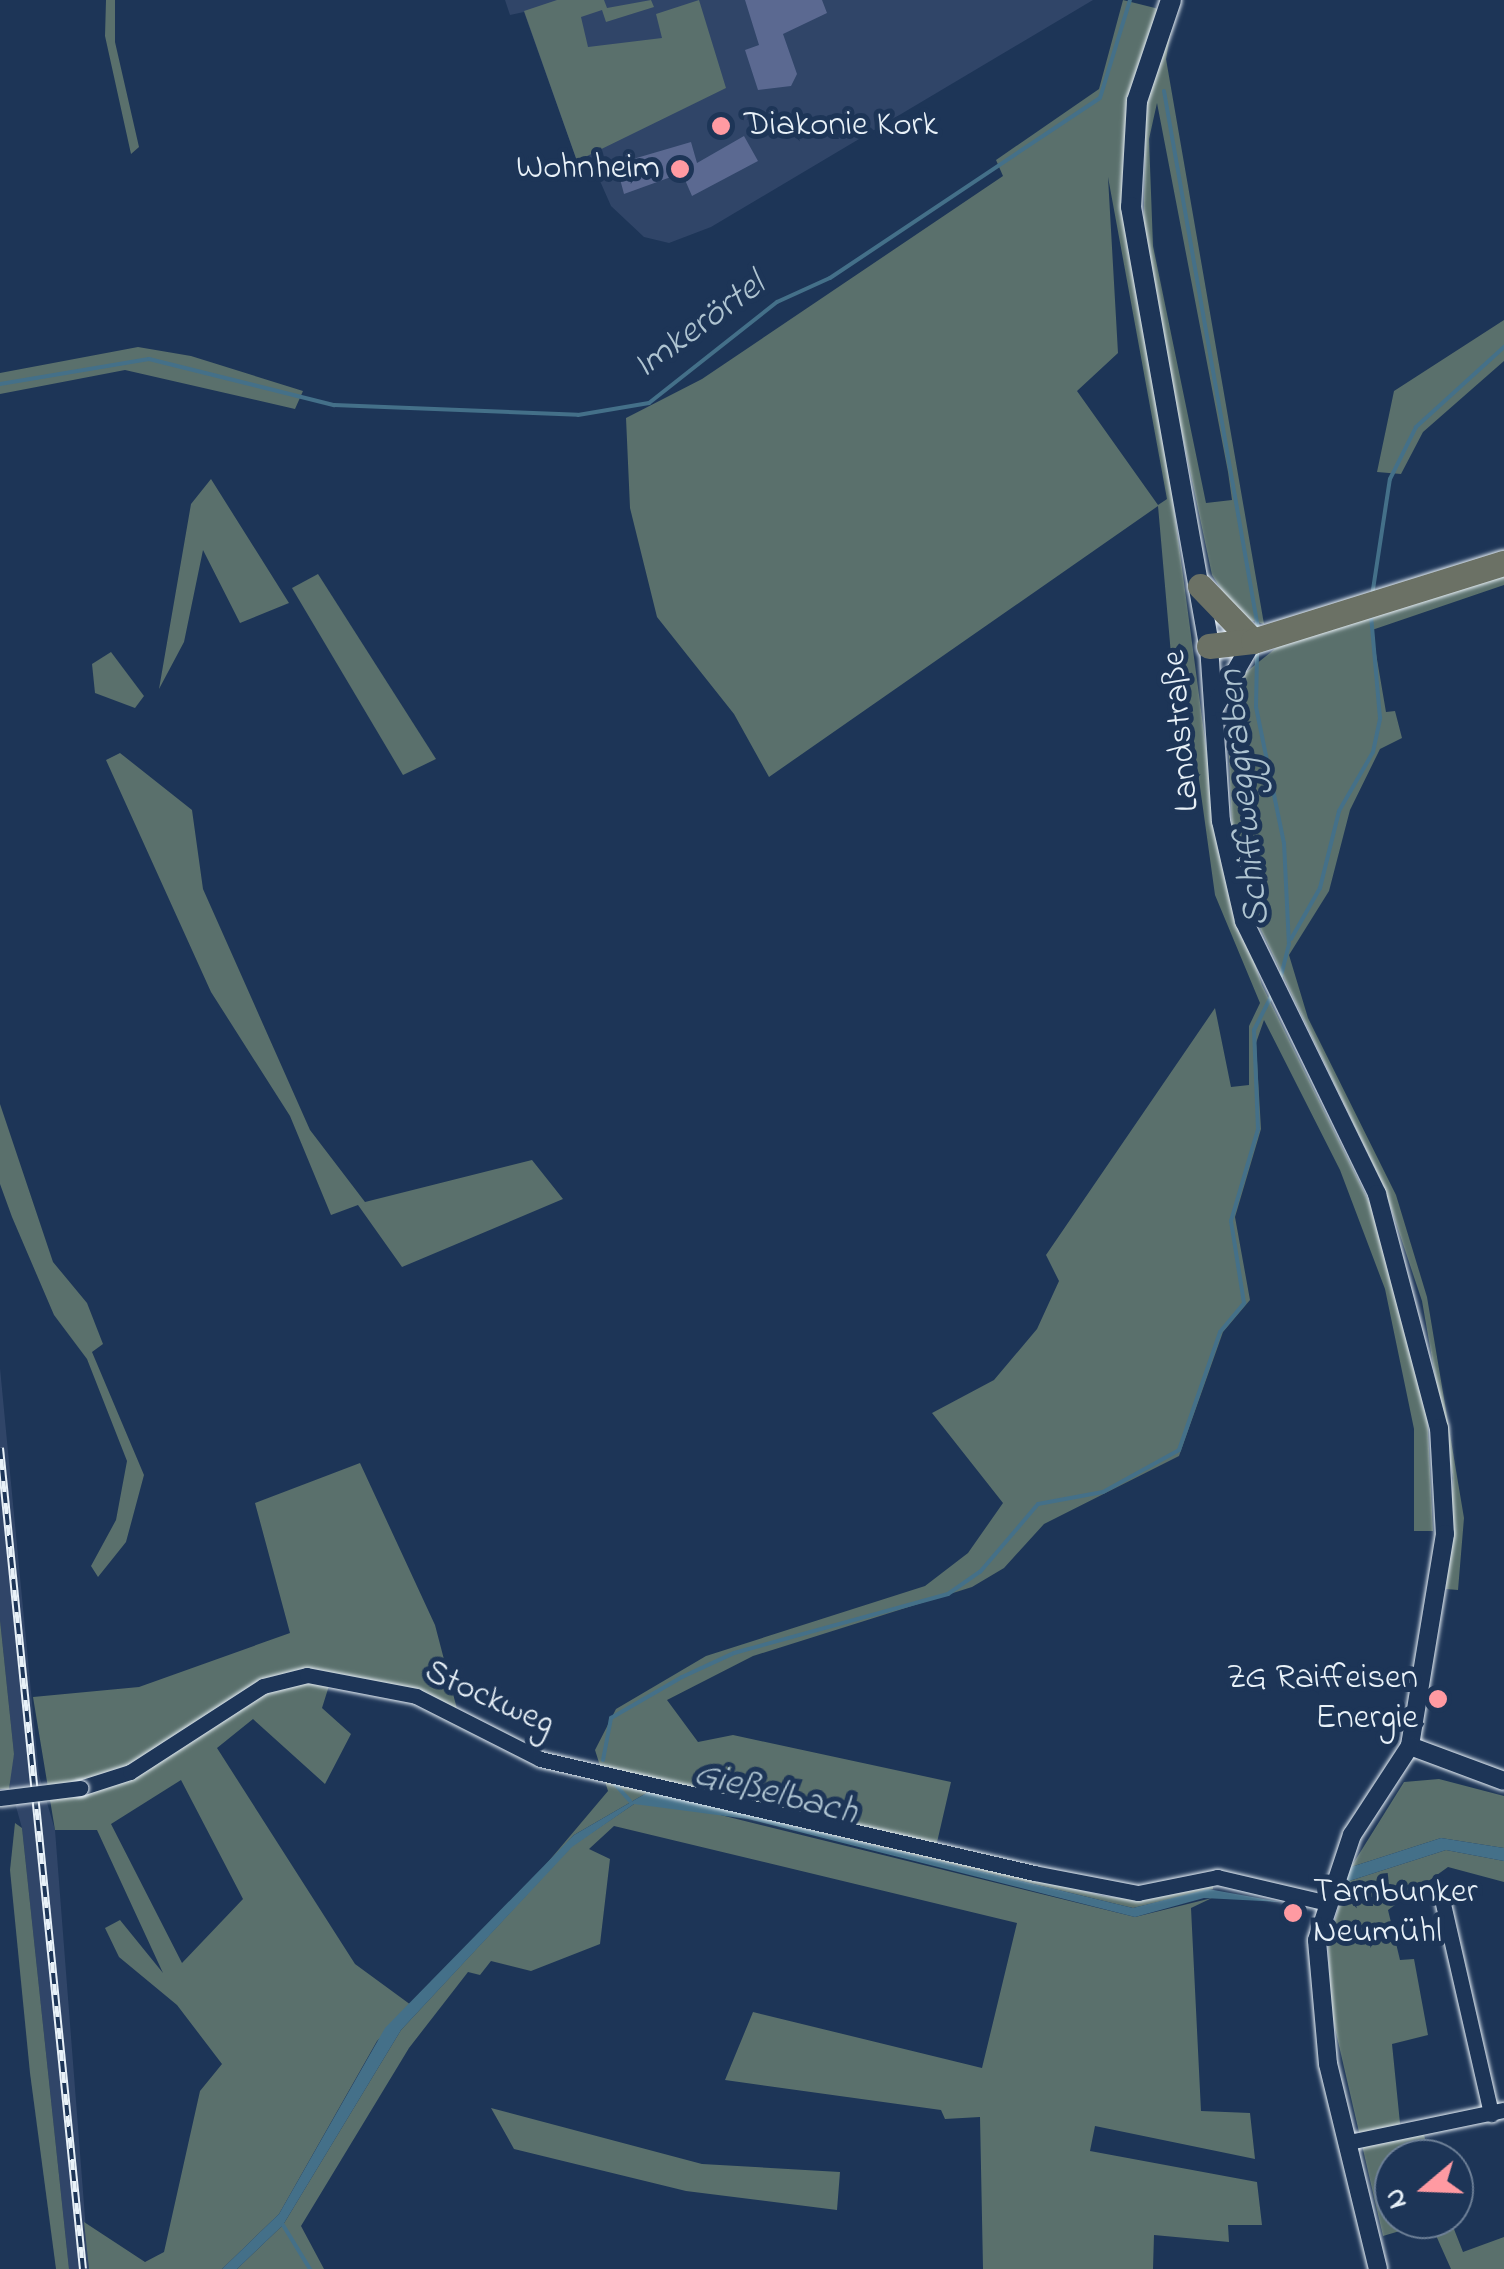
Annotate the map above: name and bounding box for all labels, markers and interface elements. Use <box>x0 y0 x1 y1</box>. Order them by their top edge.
place label: Diakonie Kork <box>744 105 938 147</box>
marker: Diakonie Kork <box>708 113 734 139</box>
place label: Wohnheim <box>516 148 660 190</box>
marker: Wohnheim <box>669 158 691 180</box>
water label: Imkerörtel <box>625 264 775 390</box>
street label: Landstraße <box>1154 648 1210 814</box>
water label: Schiffweggraben <box>1210 667 1282 929</box>
street label: Stockweg <box>418 1652 560 1746</box>
place label: ZG Raiffeisen Energie <box>1226 1658 1418 1740</box>
marker: ZG Raiffeisen Energie <box>1427 1688 1449 1710</box>
water label: Gießelbach <box>689 1753 861 1837</box>
place label: Tarnbunker Neumühl <box>1313 1872 1478 1954</box>
marker: Tarnbunker Neumühl <box>1282 1902 1304 1924</box>
north arrow <box>1374 2139 1474 2239</box>
text: N <box>1375 2183 1420 2214</box>

